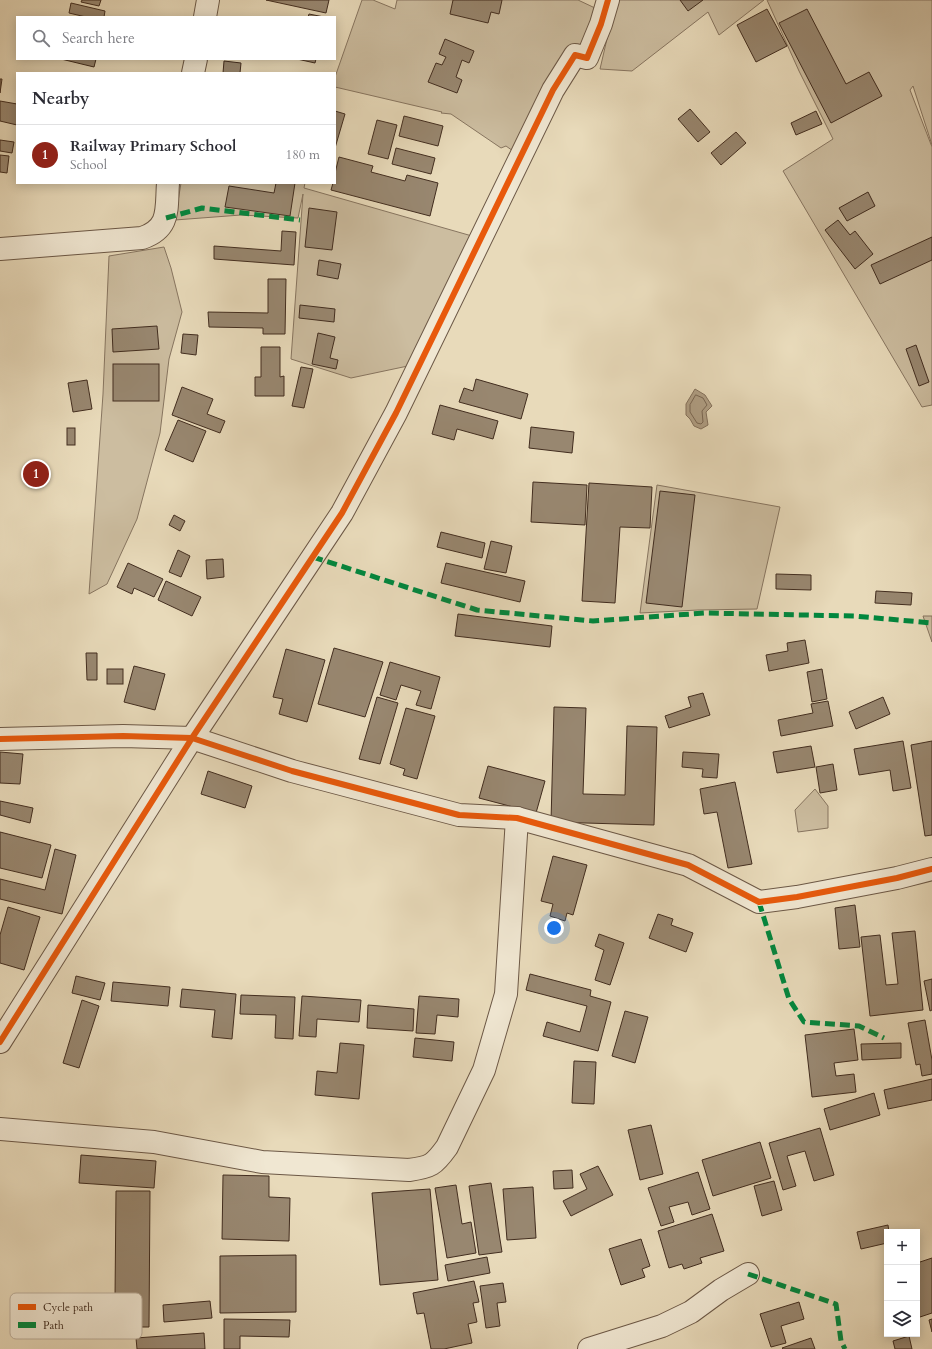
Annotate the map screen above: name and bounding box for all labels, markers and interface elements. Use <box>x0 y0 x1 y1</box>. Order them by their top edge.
search box <box>16 16 336 60</box>
icon: search <box>30 27 52 49</box>
text: Search here <box>62 28 135 48</box>
text: Nearby <box>32 87 89 110</box>
text: Railway Primary School <box>70 136 236 156</box>
text: 1 <box>42 146 48 164</box>
text: 180 m <box>286 146 320 164</box>
text: School <box>70 156 107 174</box>
pin: 1 <box>23 459 49 489</box>
your location <box>544 918 564 938</box>
map controls <box>884 1229 920 1337</box>
button: + <box>884 1229 920 1265</box>
button: − <box>884 1265 920 1301</box>
legend <box>10 1293 142 1339</box>
text: Cycle path <box>43 1300 93 1315</box>
button: layers <box>884 1301 920 1337</box>
text: Path <box>43 1318 64 1333</box>

